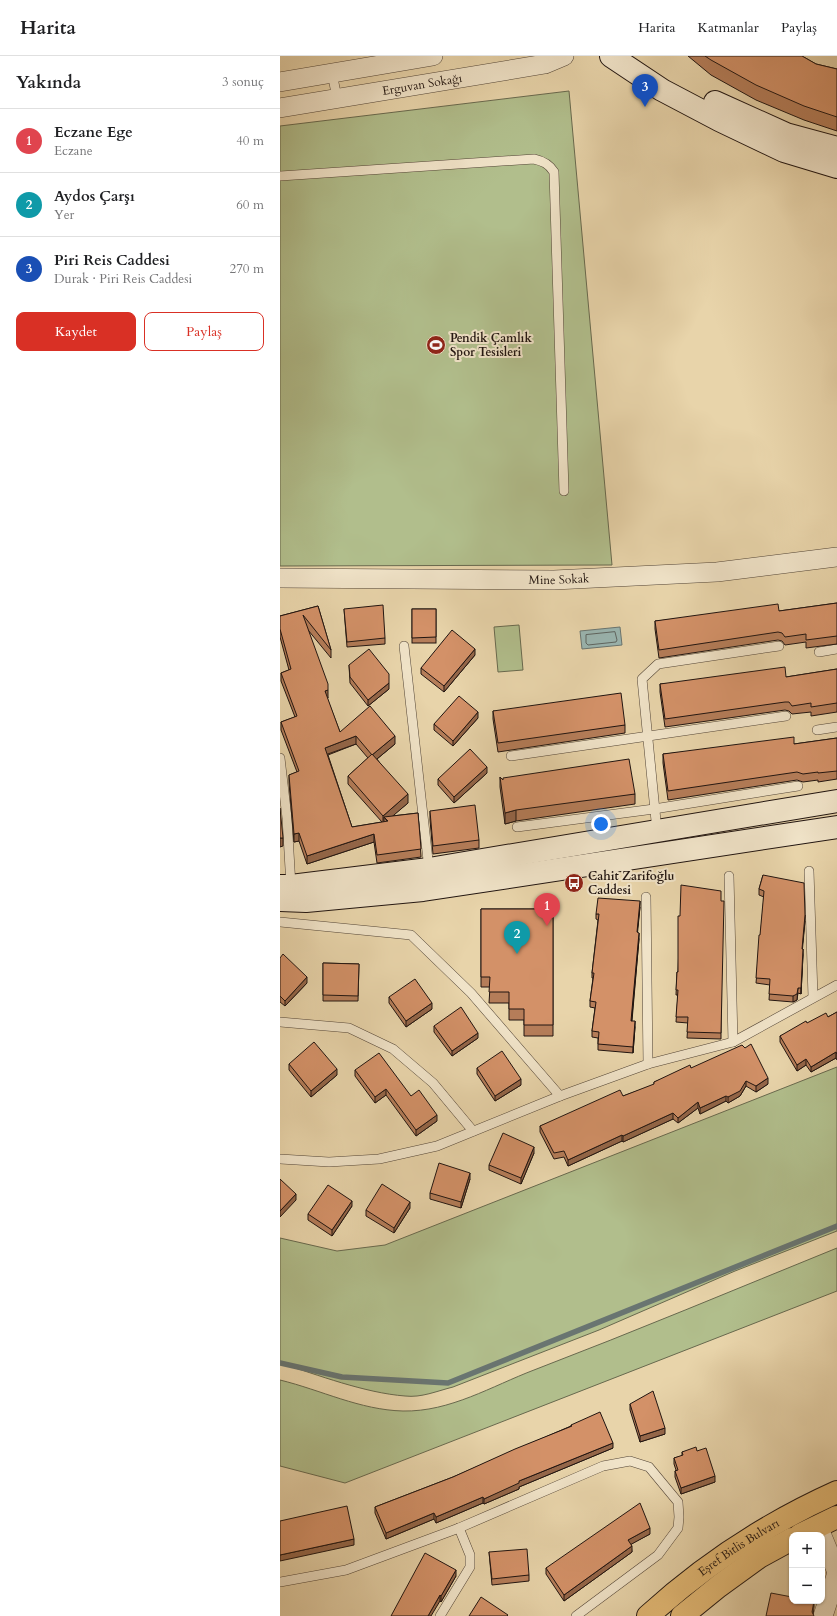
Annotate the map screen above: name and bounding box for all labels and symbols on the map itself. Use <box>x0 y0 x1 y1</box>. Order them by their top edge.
street label: Erguvan Sokağı <box>381 70 464 99</box>
pin: 3 <box>632 74 658 107</box>
place label: Pendik Çamlık Spor Tesisleri <box>450 330 532 360</box>
sports icon: Pendik Çamlık Spor Tesisleri <box>425 334 447 356</box>
street label: Mine Sokak <box>529 570 590 588</box>
your location <box>591 814 611 834</box>
place label: Cahit Zarifoğlu Caddesi <box>588 868 674 898</box>
bus stop icon: Cahit Zarifoğlu Caddesi <box>563 872 585 894</box>
pin: 1 <box>534 893 560 926</box>
pin: 2 <box>504 921 530 954</box>
street label: Eşref Bitlis Bulvarı <box>695 1515 783 1580</box>

